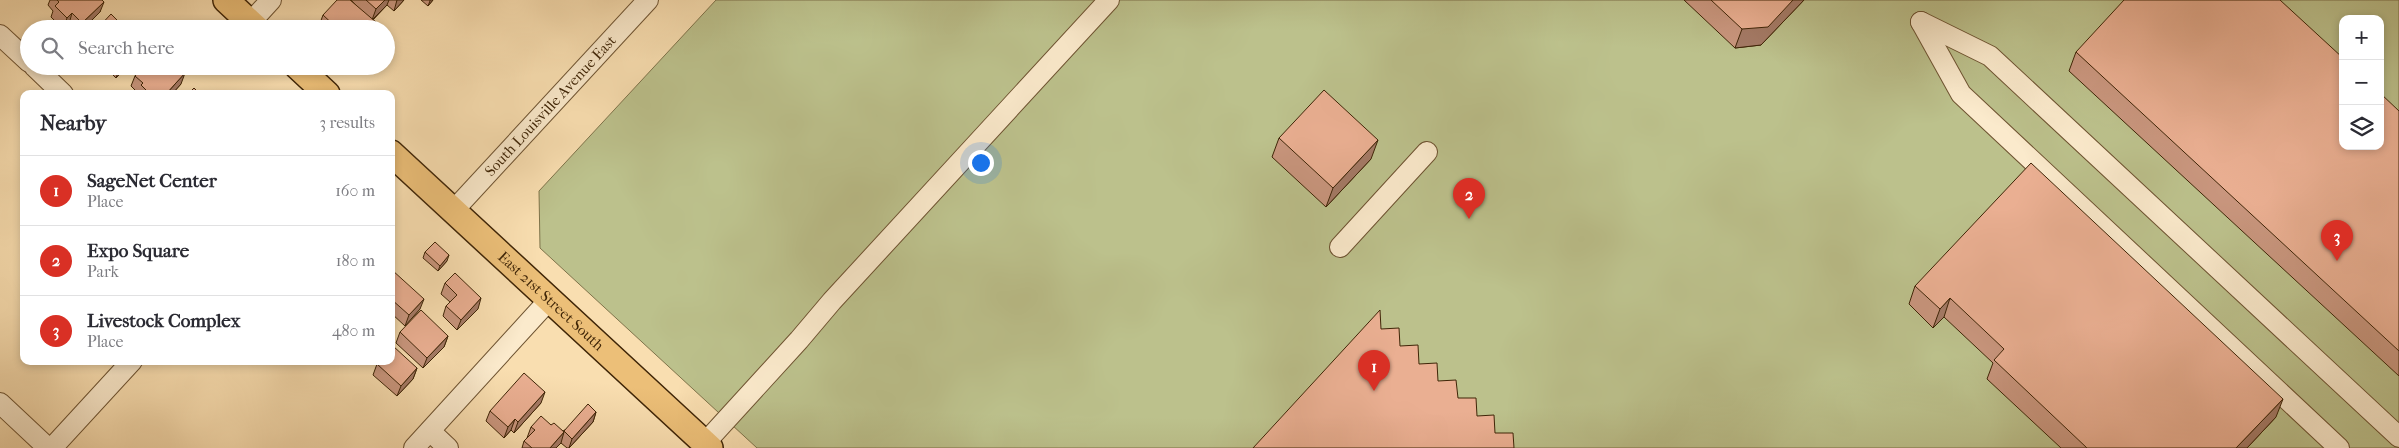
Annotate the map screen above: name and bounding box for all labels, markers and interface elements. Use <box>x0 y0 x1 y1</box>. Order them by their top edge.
map controls <box>2339 15 2384 150</box>
button: + <box>2339 15 2384 60</box>
search box <box>20 20 395 75</box>
street label: South Louisville Avenue East <box>481 31 620 180</box>
icon: search <box>38 34 66 62</box>
text: Search here <box>78 37 174 59</box>
button: − <box>2339 60 2384 105</box>
button: layers <box>2339 105 2384 150</box>
text: Nearby <box>40 111 106 135</box>
text: 3 results <box>319 113 375 132</box>
your location <box>968 150 994 176</box>
text: SageNet Center <box>87 170 217 192</box>
pin: 2 <box>1453 178 1485 219</box>
text: 1 <box>53 181 59 200</box>
text: 160 m <box>335 181 375 200</box>
text: Place <box>87 192 123 211</box>
pin: 3 <box>2321 220 2353 261</box>
text: Expo Square <box>87 240 189 262</box>
street label: East 21st Street South <box>494 248 608 355</box>
text: 2 <box>52 251 60 270</box>
text: 180 m <box>336 251 375 270</box>
text: Park <box>87 262 119 281</box>
text: Livestock Complex <box>87 310 240 332</box>
text: 3 <box>53 321 59 340</box>
text: 480 m <box>332 321 375 340</box>
text: Place <box>87 332 123 351</box>
pin: 1 <box>1358 350 1390 391</box>

